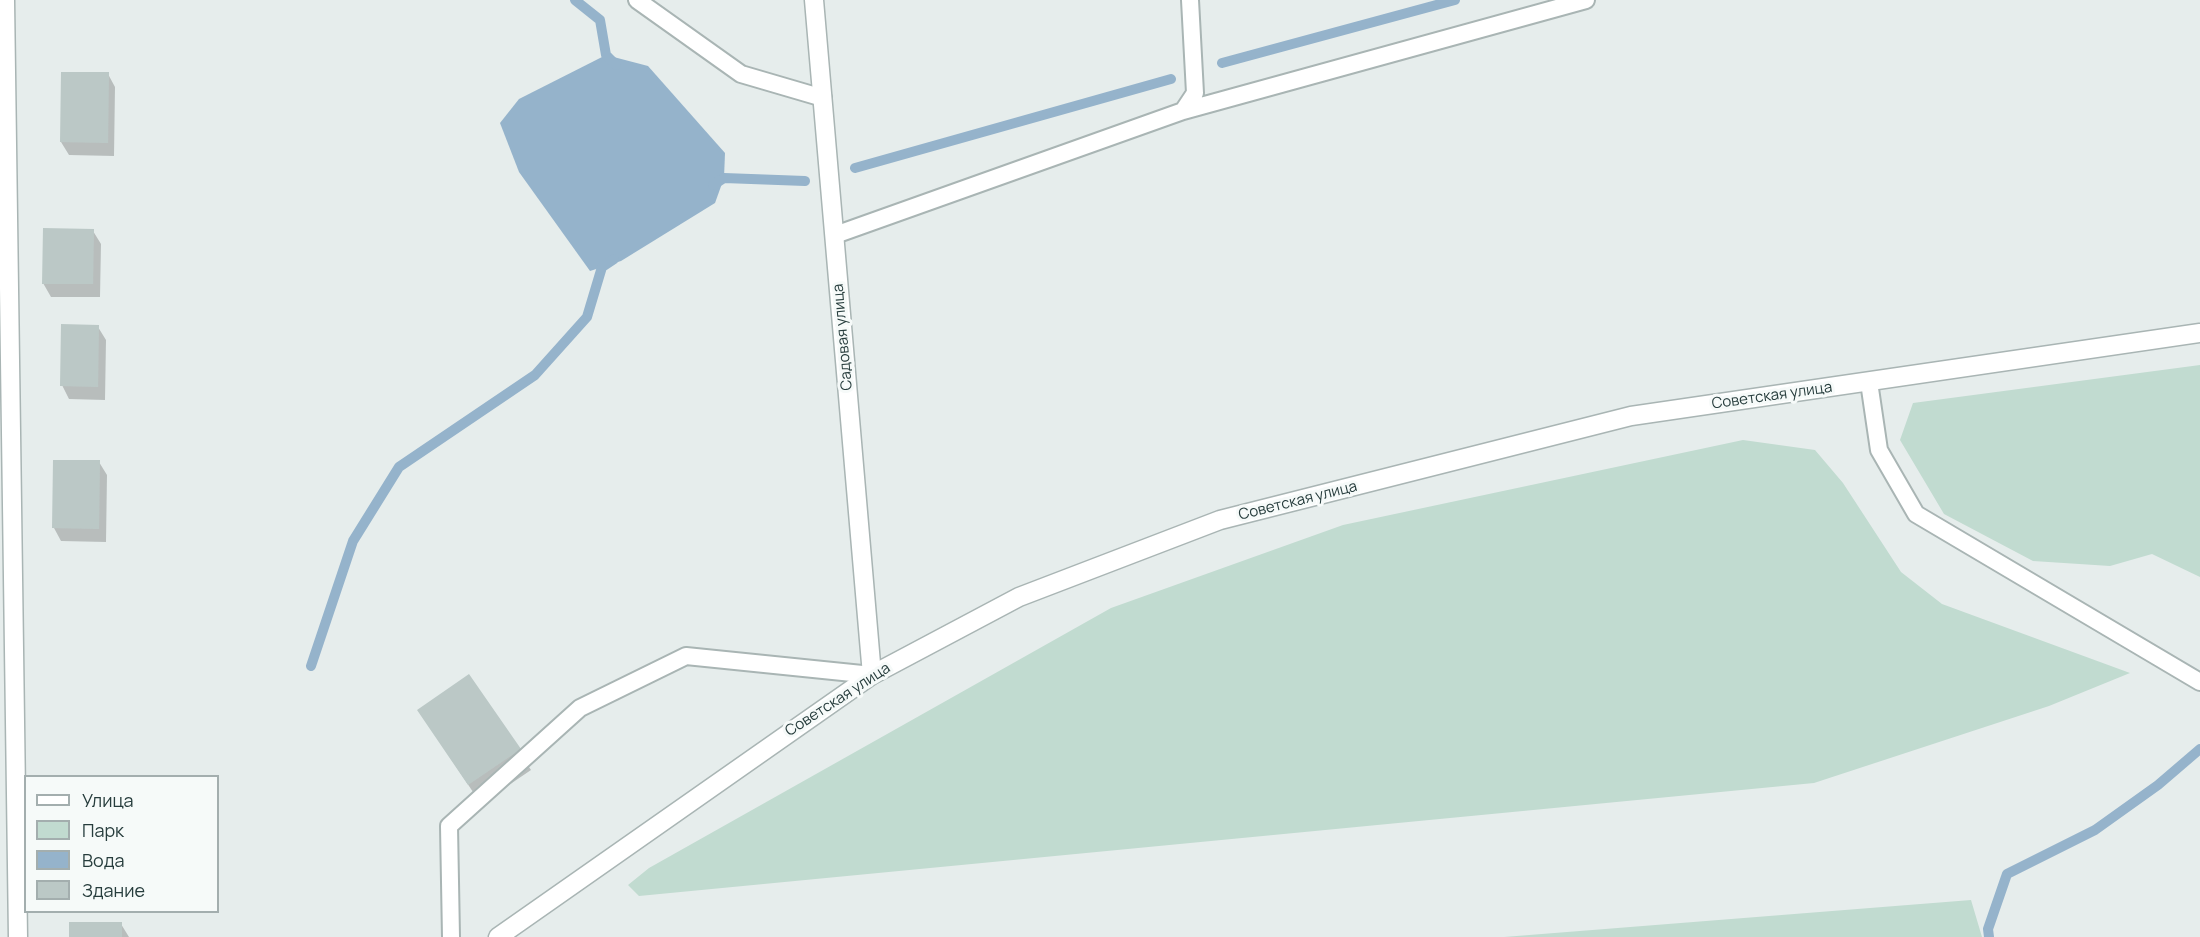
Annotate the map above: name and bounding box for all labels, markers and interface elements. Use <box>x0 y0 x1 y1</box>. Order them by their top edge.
street label: Садовая улица <box>829 283 857 391</box>
street label: Советская улица <box>1711 379 1833 413</box>
street label: Советская улица <box>1237 478 1359 524</box>
street label: Советская улица <box>782 659 894 741</box>
legend <box>24 775 219 913</box>
text: Улица <box>82 788 134 812</box>
text: Парк <box>82 818 124 842</box>
text: Вода <box>82 848 124 872</box>
text: Здание <box>82 878 145 902</box>

